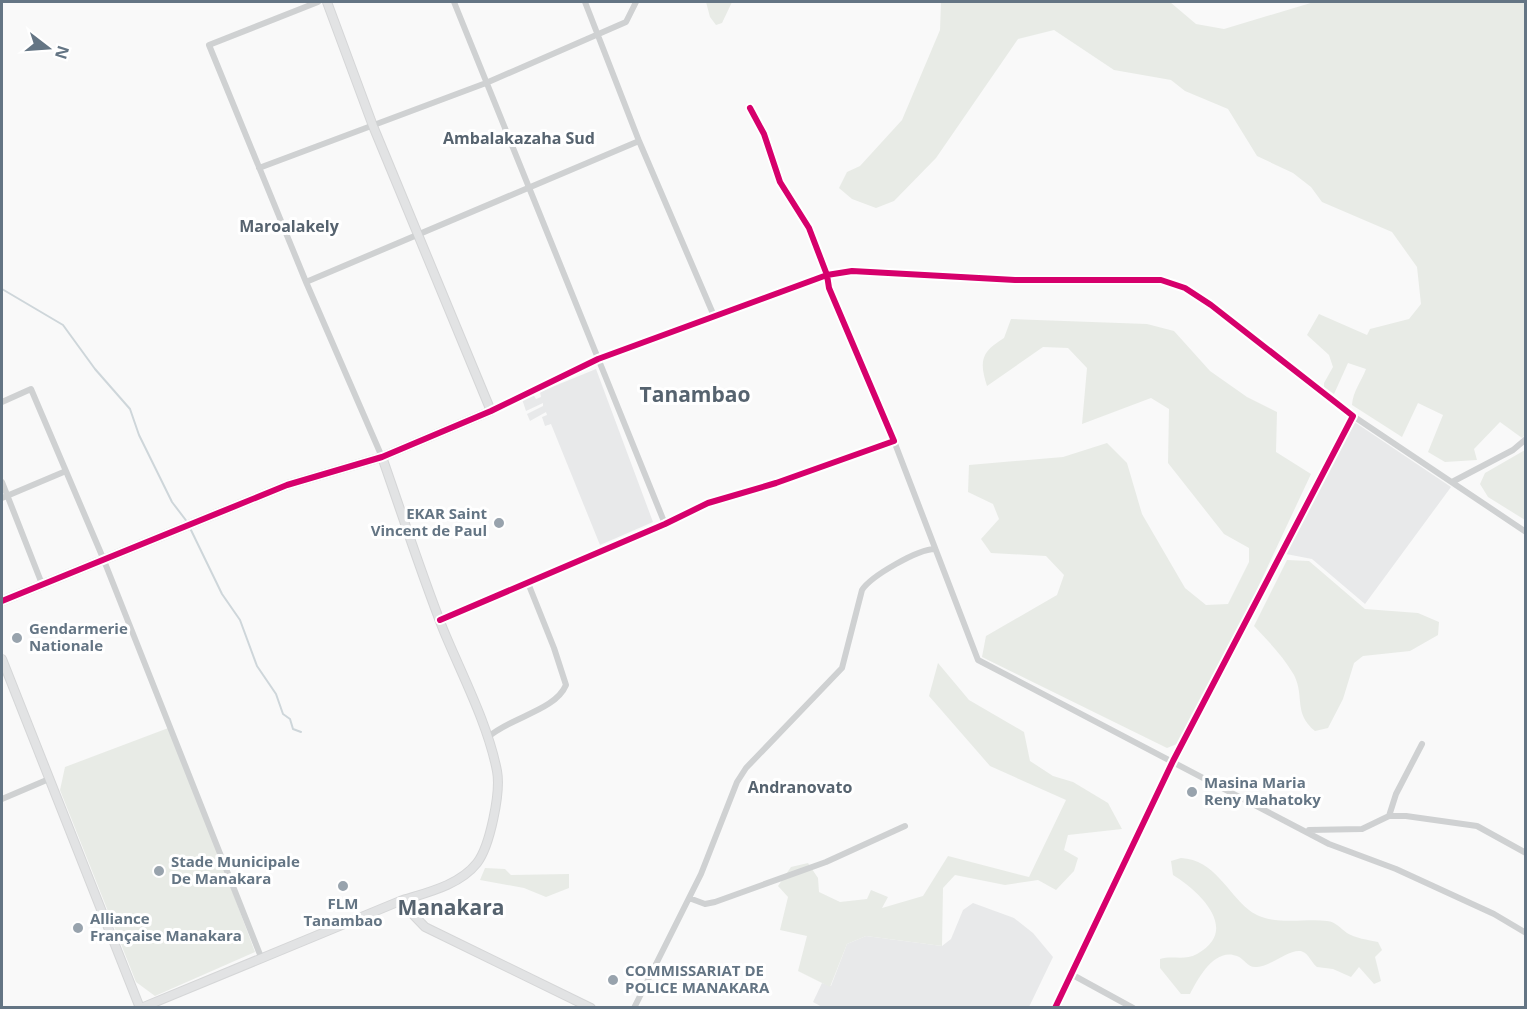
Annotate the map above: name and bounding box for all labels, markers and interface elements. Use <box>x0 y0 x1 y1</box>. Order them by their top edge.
north arrow <box>18 18 78 78</box>
text: N <box>50 43 75 62</box>
district label: Ambalakazaha Sud <box>443 127 595 149</box>
district label: Maroalakely <box>239 215 340 237</box>
district label: Tanambao <box>640 380 750 408</box>
place label: EKAR Saint Vincent de Paul <box>371 503 487 540</box>
marker: EKAR Saint Vincent de Paul <box>492 516 506 530</box>
place label: Gendarmerie Nationale <box>29 618 128 655</box>
marker: Gendarmerie Nationale <box>10 631 24 645</box>
place label: Masina Maria Reny Mahatoky <box>1204 772 1321 809</box>
district label: Andranovato <box>748 776 852 798</box>
marker: Masina Maria Reny Mahatoky <box>1185 785 1199 799</box>
place label: Stade Municipale De Manakara <box>171 851 300 888</box>
marker: Stade Municipale De Manakara <box>152 864 166 878</box>
marker: FLM Tanambao <box>336 879 350 893</box>
place label: FLM Tanambao <box>303 893 383 930</box>
district label: Manakara <box>398 893 504 921</box>
place label: Alliance Française Manakara <box>90 908 242 945</box>
marker: Alliance Française Manakara <box>71 921 85 935</box>
place label: COMMISSARIAT DE POLICE MANAKARA <box>625 960 770 997</box>
marker: COMMISSARIAT DE POLICE MANAKARA <box>606 973 620 987</box>

